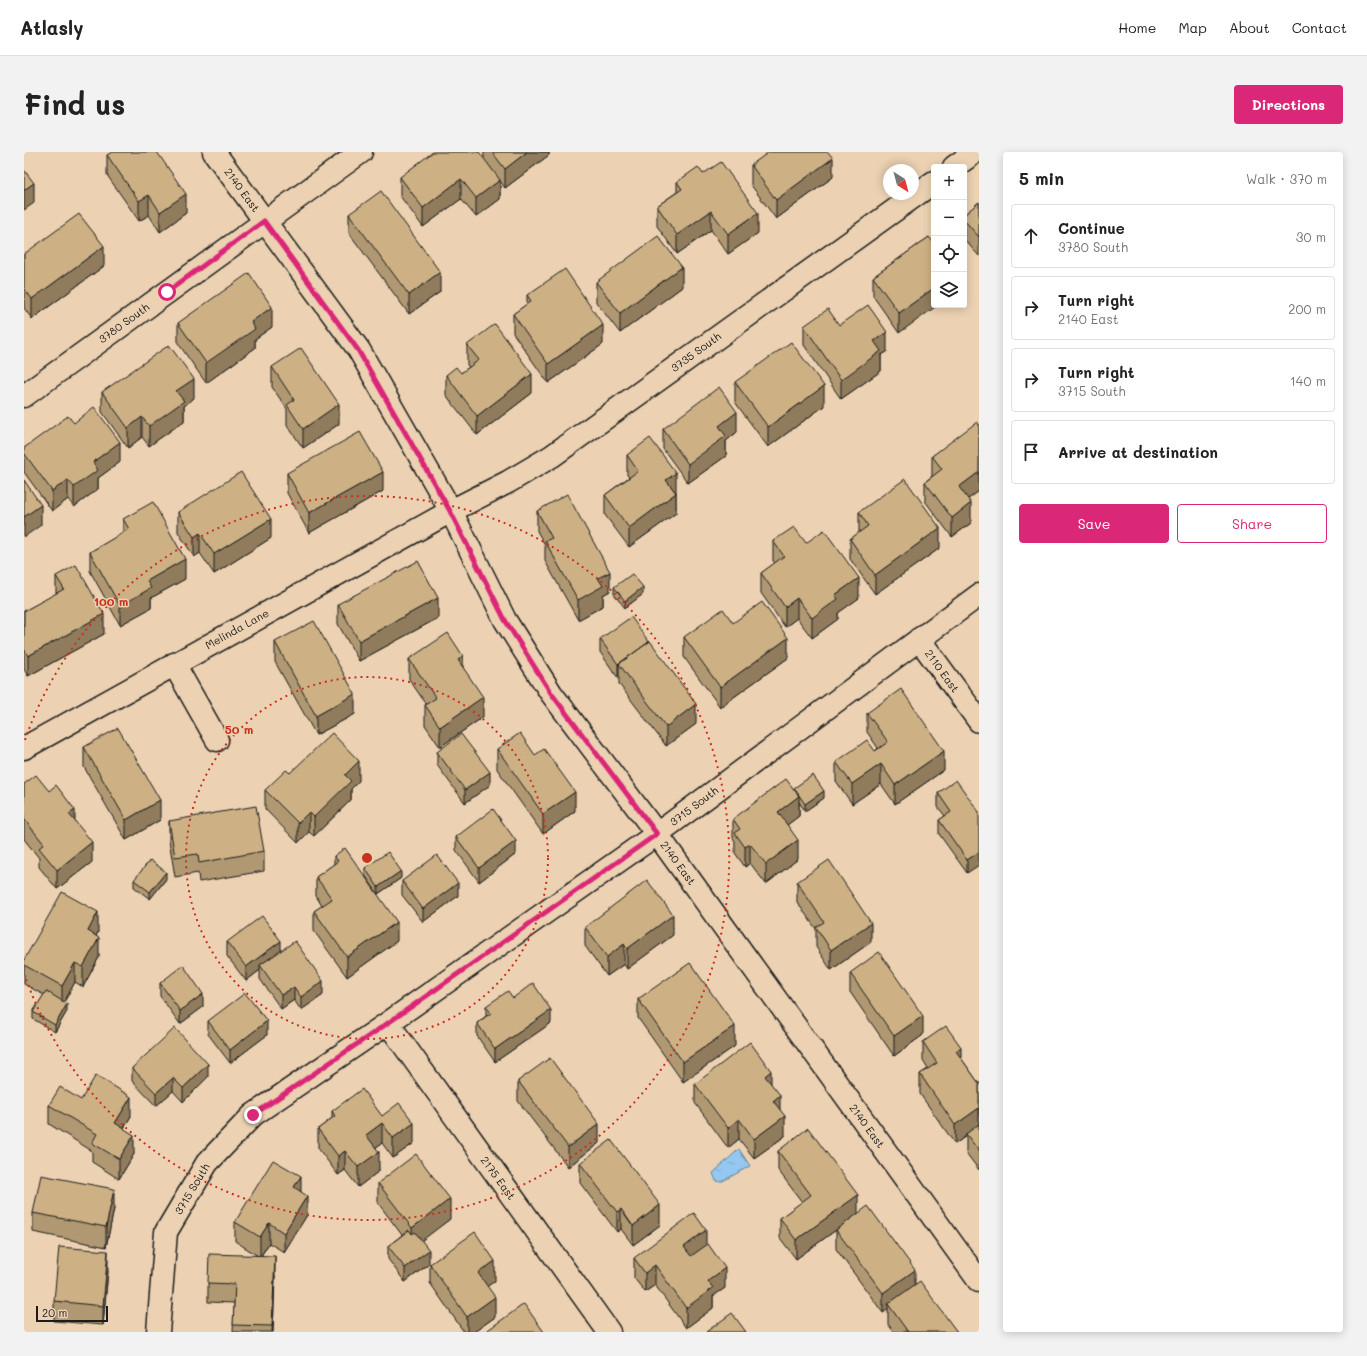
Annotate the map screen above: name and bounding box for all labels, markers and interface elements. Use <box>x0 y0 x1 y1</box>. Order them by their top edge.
text: Atlasly <box>20 15 83 40</box>
text: Home <box>1118 18 1156 37</box>
text: Map <box>1178 18 1207 37</box>
text: About <box>1229 18 1270 37</box>
text: Contact <box>1292 18 1347 37</box>
button: Directions <box>1234 85 1343 124</box>
text: Find us <box>24 86 125 122</box>
north arrow <box>883 164 919 200</box>
map controls <box>931 164 967 308</box>
button: + <box>931 164 967 200</box>
street label: 2140 East <box>221 165 264 215</box>
text: 5 min <box>1019 167 1064 189</box>
text: Walk · 370 m <box>1246 170 1327 187</box>
button: − <box>931 200 967 236</box>
text: Continue <box>1058 218 1125 238</box>
icon: ahead <box>1020 225 1042 247</box>
text: 30 m <box>1296 228 1326 245</box>
button: locate <box>931 236 967 272</box>
text: 3780 South <box>1058 238 1128 255</box>
button: layers <box>931 272 967 308</box>
route start <box>158 283 176 301</box>
text: Turn right <box>1058 290 1135 310</box>
icon: right <box>1020 297 1042 319</box>
street label: 3780 South <box>95 299 152 346</box>
text: 200 m <box>1288 300 1326 317</box>
text: 2140 East <box>1058 310 1118 327</box>
street label: 3735 South <box>668 328 724 375</box>
text: Turn right <box>1058 362 1135 382</box>
icon: right <box>1020 369 1042 391</box>
text: 140 m <box>1290 372 1326 389</box>
text: 3715 South <box>1058 382 1126 399</box>
icon: arrive <box>1020 441 1042 463</box>
text: Arrive at destination <box>1058 442 1218 462</box>
button: Save <box>1019 504 1169 543</box>
button: Share <box>1177 504 1327 543</box>
text: 100 m <box>94 593 128 609</box>
street label: Melinda Lane <box>202 605 271 652</box>
street label: 2110 East <box>922 646 963 695</box>
text: 50 m <box>225 721 253 737</box>
street label: 3715 South <box>666 782 721 829</box>
street label: 2140 East <box>657 838 700 888</box>
centre of rings <box>360 851 374 865</box>
street label: 2140 East <box>846 1101 889 1151</box>
route end <box>244 1106 262 1124</box>
street label: 2175 East <box>478 1153 519 1203</box>
street label: 3715 South <box>170 1160 213 1217</box>
scale bar <box>36 1304 108 1323</box>
text: 20 m <box>42 1305 67 1320</box>

